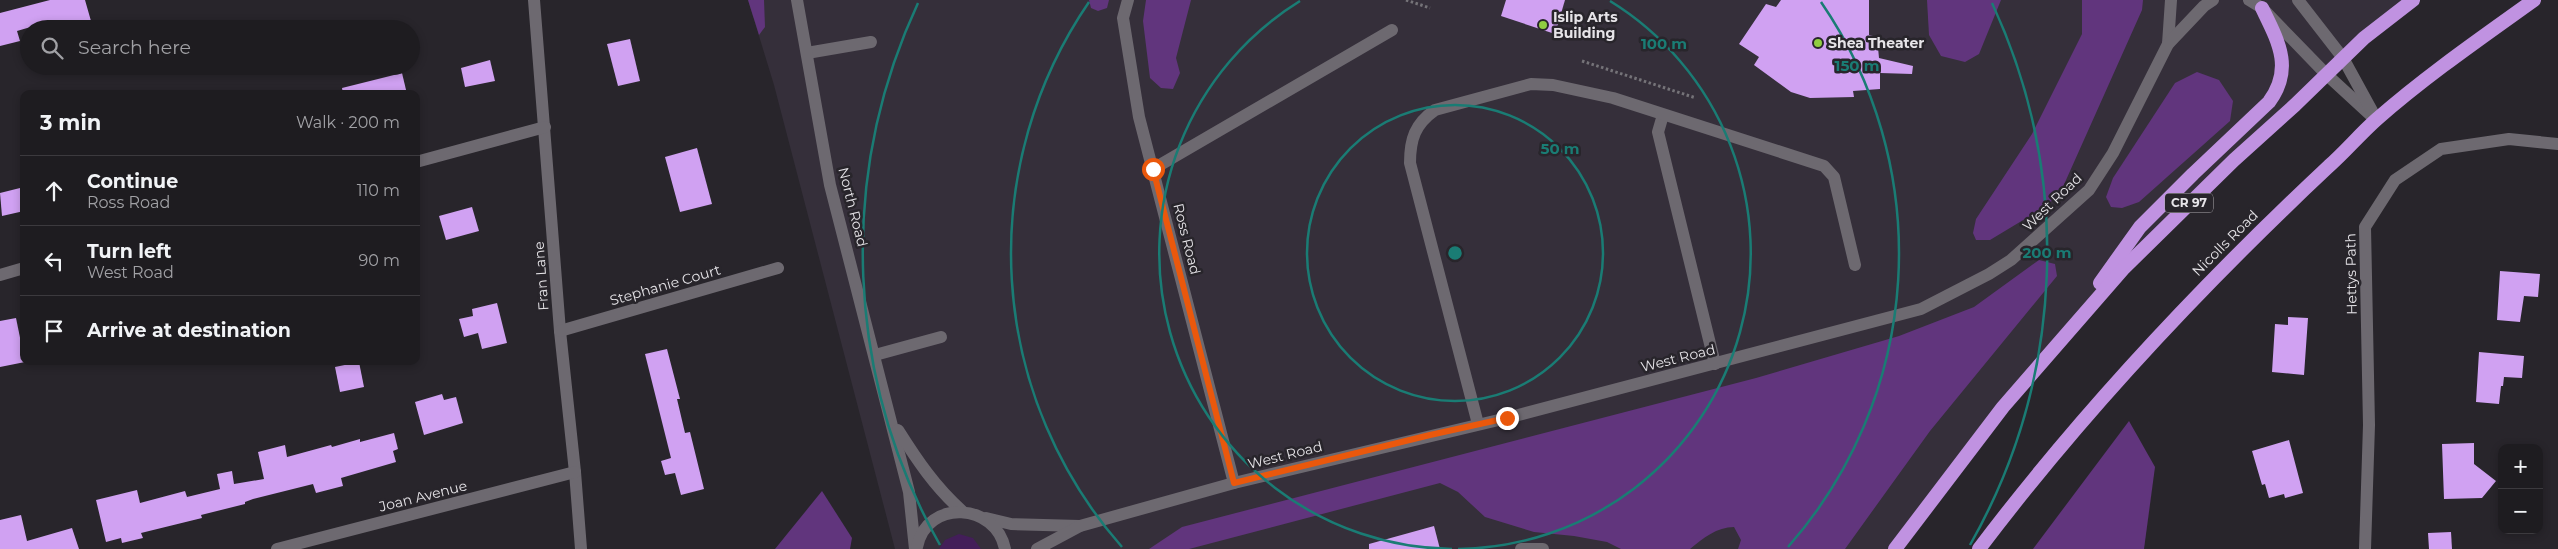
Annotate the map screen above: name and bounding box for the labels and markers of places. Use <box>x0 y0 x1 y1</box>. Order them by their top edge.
place label: Islip Arts Building <box>1553 8 1618 42</box>
marker: Islip Arts Building <box>1537 19 1549 31</box>
place label: Shea Theater <box>1828 34 1924 52</box>
marker: Shea Theater <box>1812 37 1824 49</box>
centre of rings <box>1446 244 1464 262</box>

